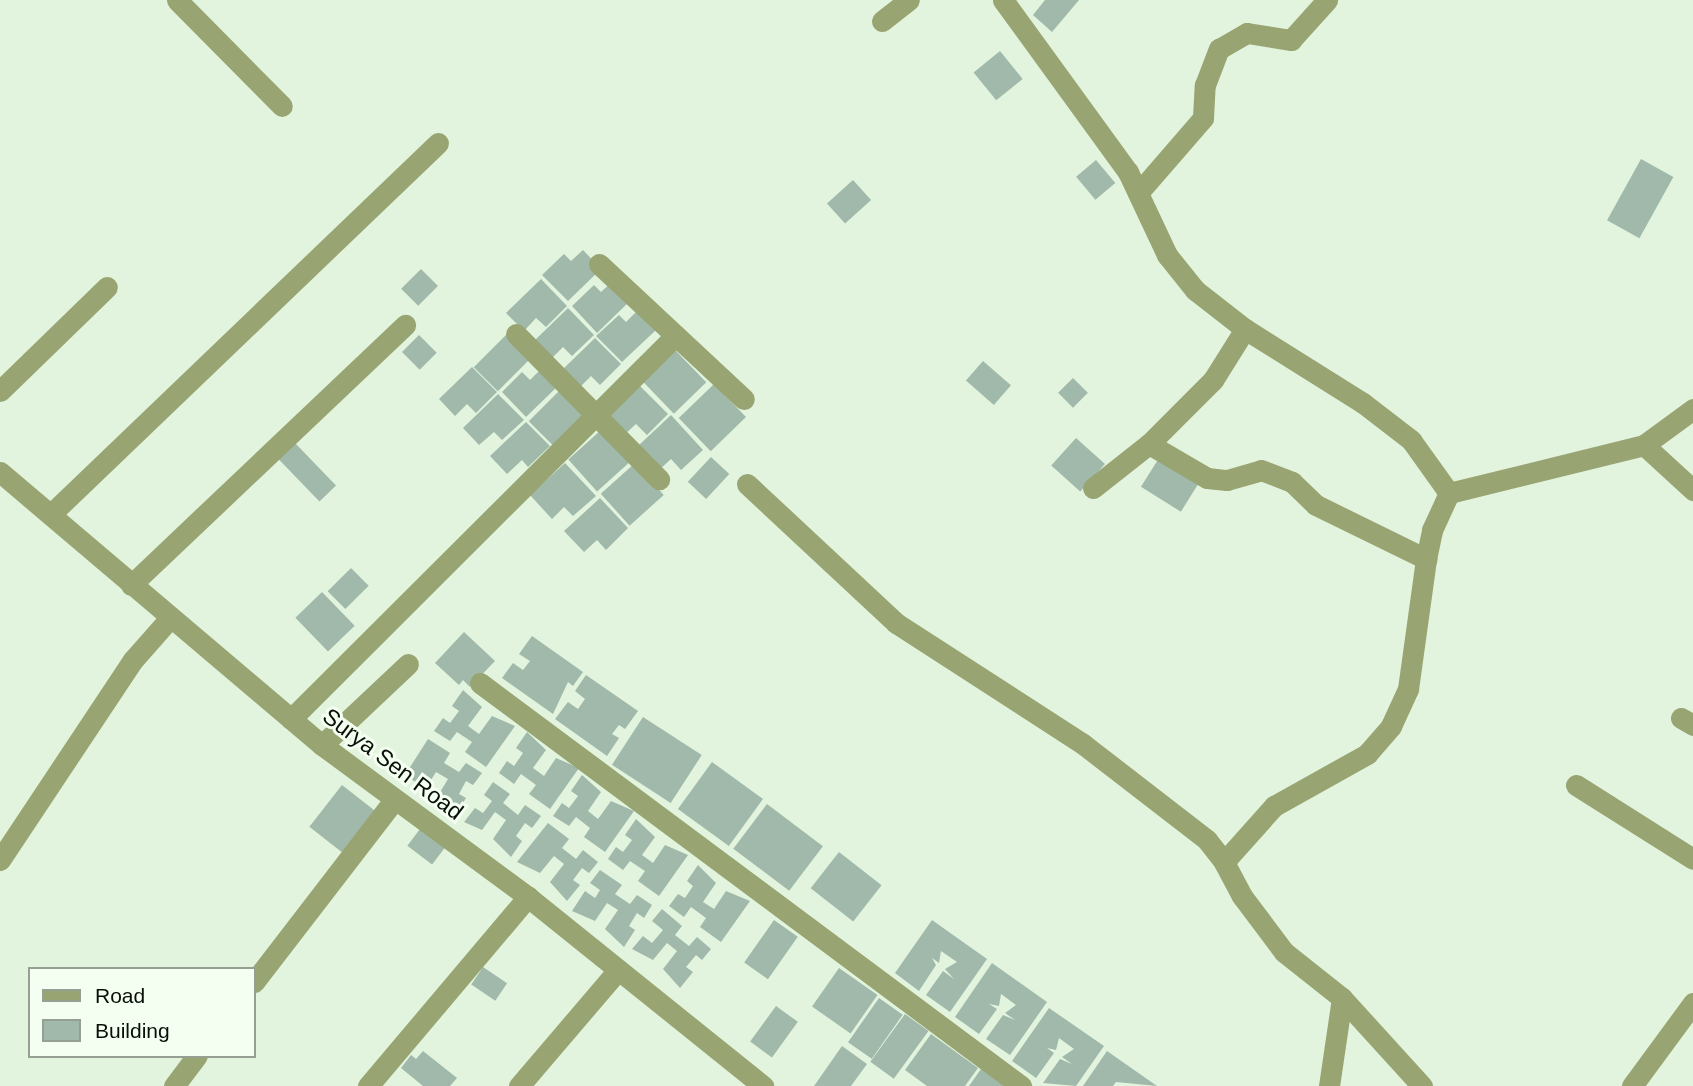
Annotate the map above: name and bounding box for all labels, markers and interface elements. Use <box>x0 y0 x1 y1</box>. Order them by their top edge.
street label: Surya Sen Road <box>317 702 469 826</box>
legend <box>28 967 256 1058</box>
text: Road <box>95 984 145 1007</box>
text: Building <box>95 1019 170 1042</box>

